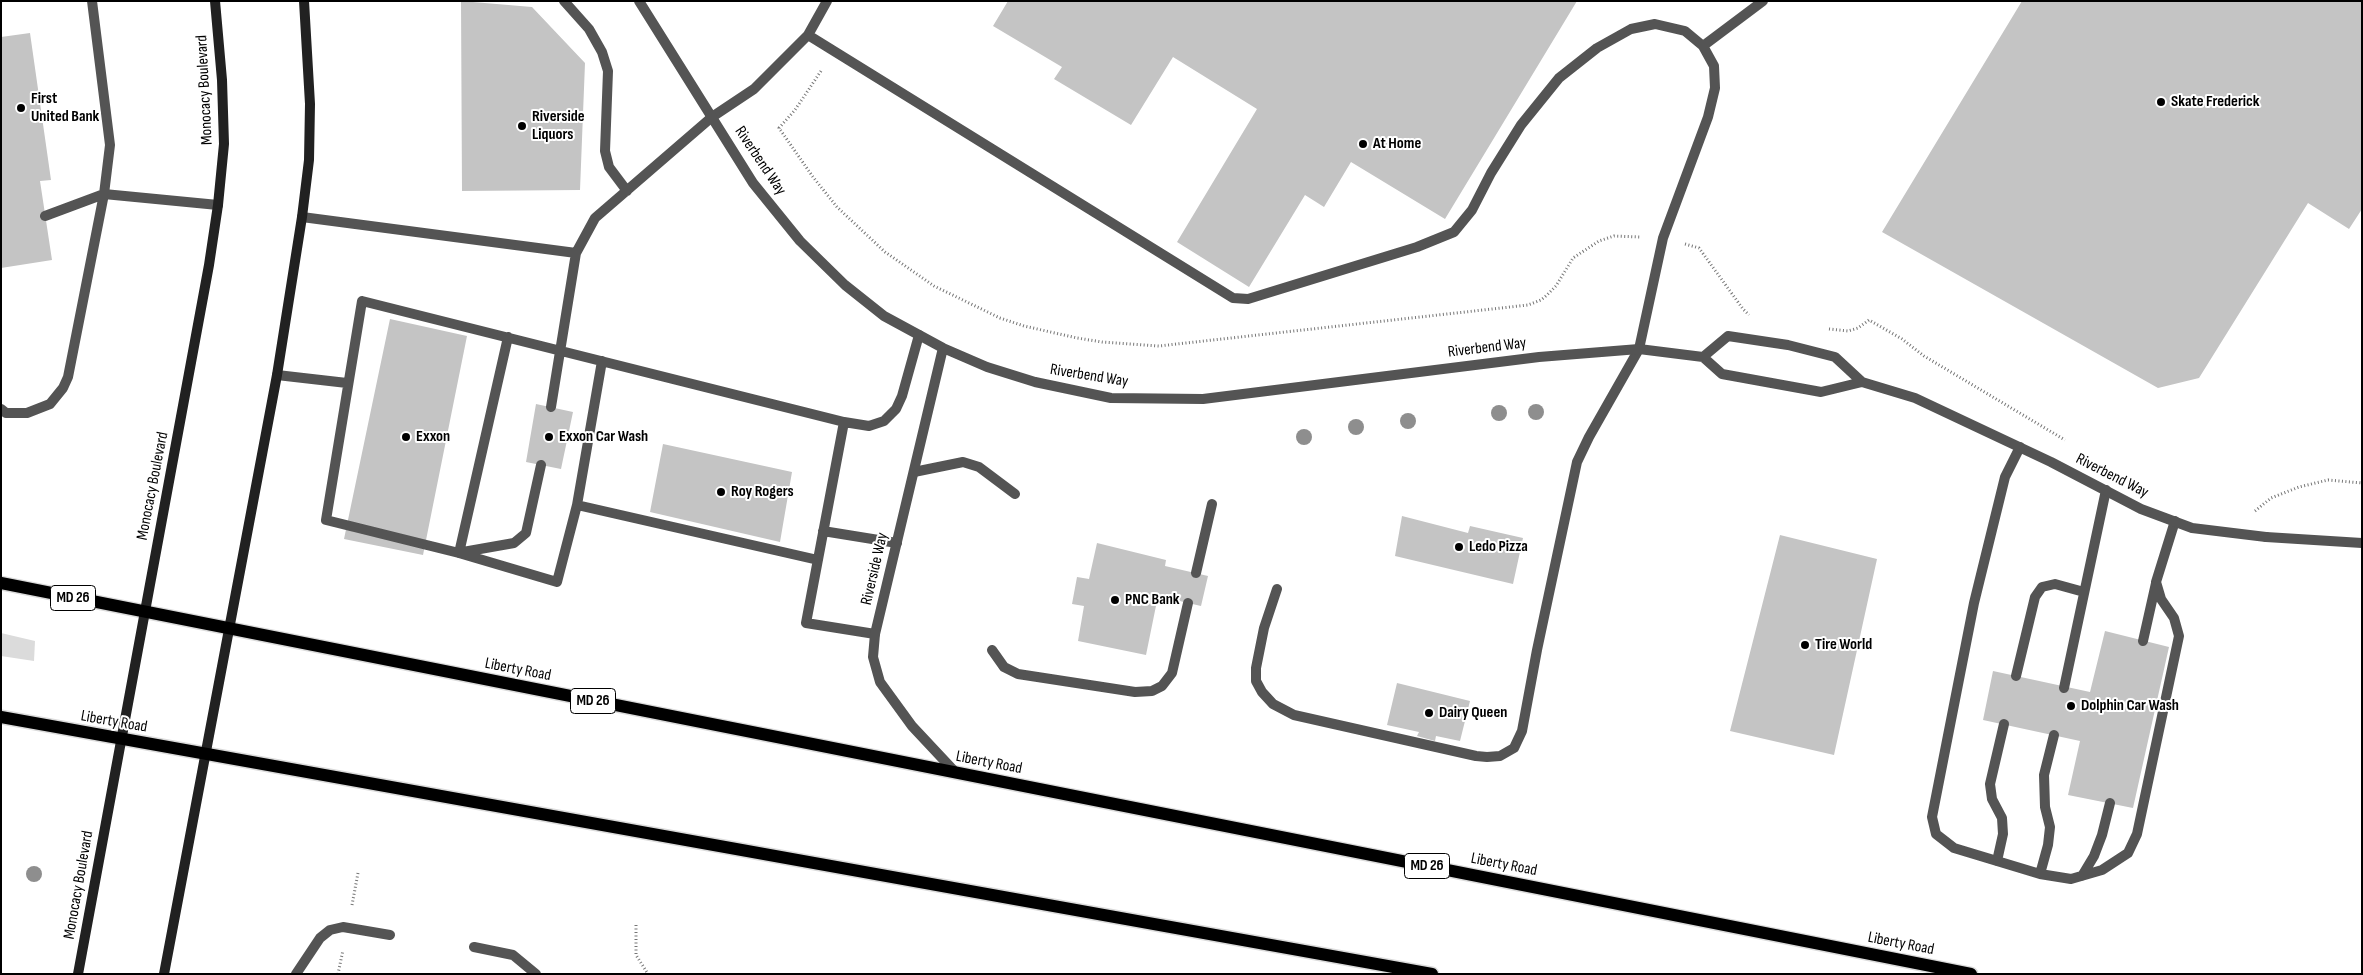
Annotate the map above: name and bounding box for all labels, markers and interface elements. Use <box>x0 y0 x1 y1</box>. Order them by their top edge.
street label: Monocacy Boulevard <box>193 35 217 145</box>
place label: First United Bank <box>31 89 99 127</box>
place label: Skate Frederick <box>2171 92 2260 112</box>
marker: Skate Frederick <box>2155 96 2167 108</box>
marker: First United Bank <box>15 102 27 114</box>
place label: Riverside Liquors <box>532 107 585 145</box>
marker: Riverside Liquors <box>516 120 528 132</box>
street label: Riverbend Way <box>730 123 790 199</box>
place label: At Home <box>1373 134 1421 154</box>
marker: At Home <box>1357 138 1369 150</box>
street label: Riverbend Way <box>1447 334 1527 362</box>
street label: Riverbend Way <box>1049 360 1129 392</box>
place label: Exxon <box>416 427 450 447</box>
place label: Exxon Car Wash <box>559 427 648 447</box>
street label: Monocacy Boulevard <box>133 430 173 542</box>
marker: Exxon <box>400 431 412 443</box>
marker: Exxon Car Wash <box>543 431 555 443</box>
street label: Riverbend Way <box>2073 450 2151 502</box>
place label: Roy Rogers <box>731 482 794 502</box>
marker: Roy Rogers <box>715 486 727 498</box>
street label: Riverside Way <box>857 531 893 607</box>
place label: Ledo Pizza <box>1469 537 1528 557</box>
marker: Ledo Pizza <box>1453 541 1465 553</box>
road number: MD 26 <box>50 586 96 610</box>
place label: PNC Bank <box>1125 590 1180 610</box>
marker: PNC Bank <box>1109 594 1121 606</box>
place label: Tire World <box>1815 635 1872 655</box>
marker: Tire World <box>1799 639 1811 651</box>
street label: Liberty Road <box>483 654 553 686</box>
road number: MD 26 <box>570 688 616 714</box>
place label: Dolphin Car Wash <box>2081 696 2179 716</box>
marker: Dolphin Car Wash <box>2065 700 2077 712</box>
place label: Dairy Queen <box>1439 703 1507 723</box>
street label: Liberty Road <box>79 707 149 737</box>
marker: Dairy Queen <box>1423 707 1435 719</box>
street label: Liberty Road <box>954 747 1024 779</box>
street label: Monocacy Boulevard <box>60 829 98 941</box>
street label: Liberty Road <box>1469 849 1539 881</box>
road number: MD 26 <box>1404 854 1450 878</box>
street label: Liberty Road <box>1866 928 1936 960</box>

